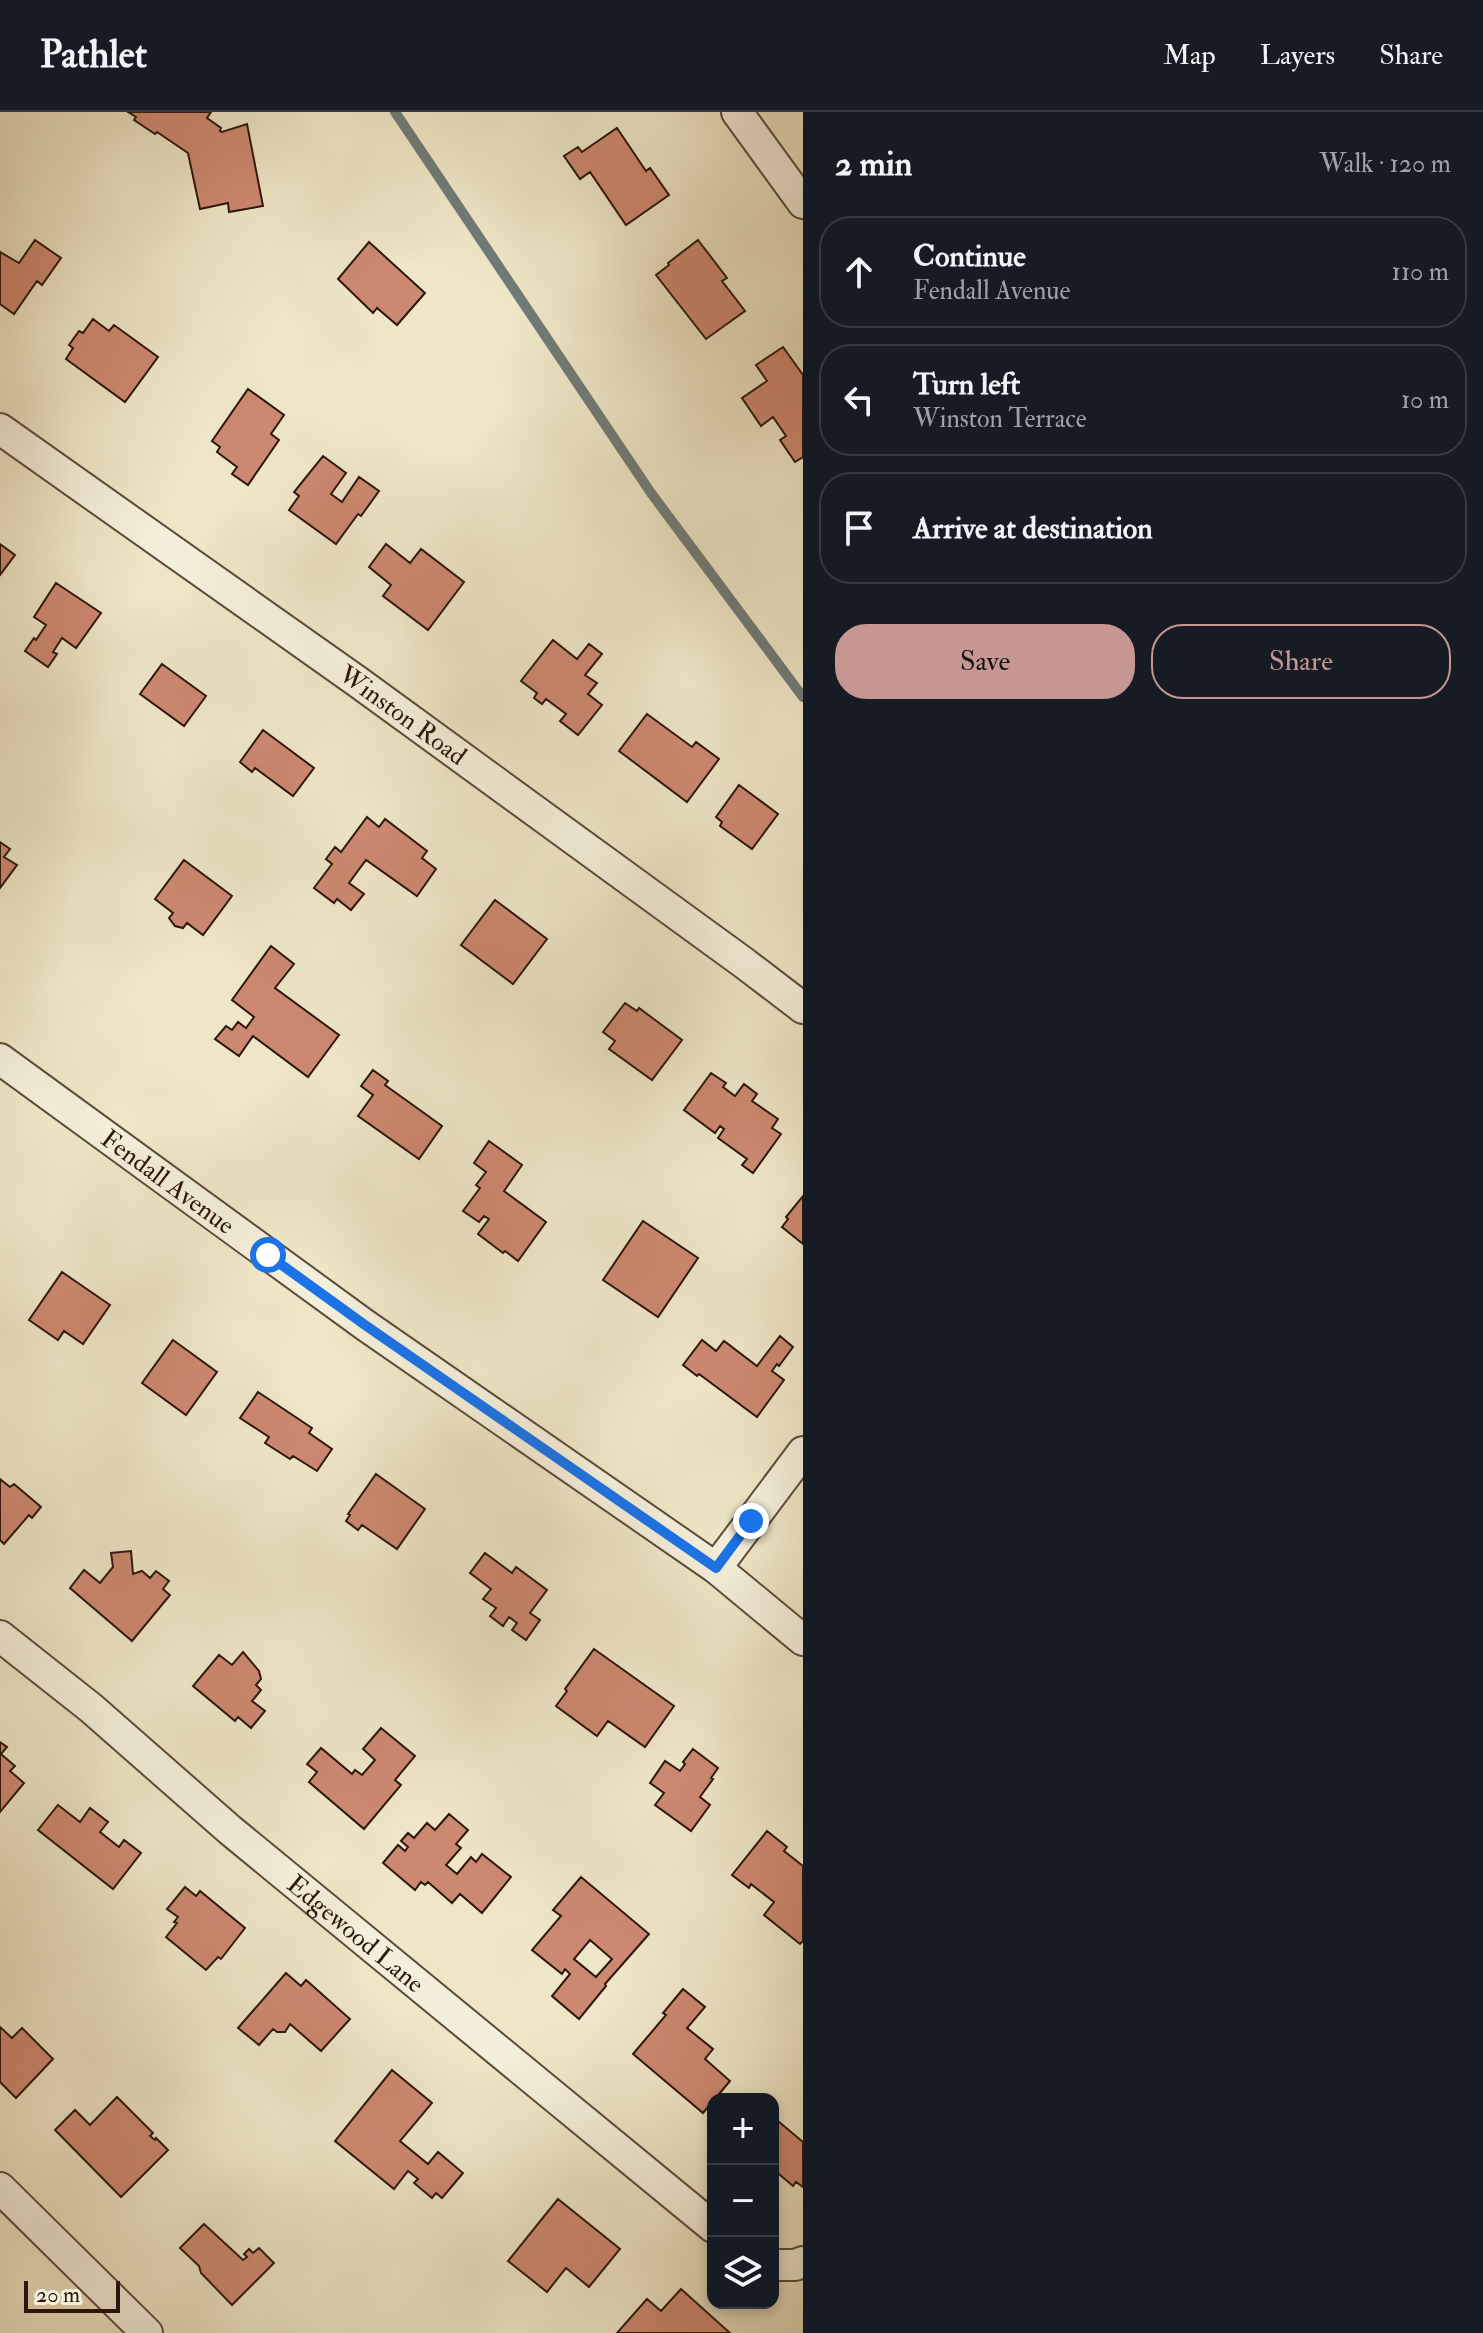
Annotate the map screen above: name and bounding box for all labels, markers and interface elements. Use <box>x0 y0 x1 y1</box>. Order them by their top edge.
text: Pathlet <box>40 31 147 79</box>
text: Map <box>1163 38 1216 73</box>
text: Layers <box>1260 38 1335 73</box>
text: Share <box>1379 38 1443 73</box>
text: 2 min <box>835 143 912 186</box>
text: Walk · 120 m <box>1320 148 1451 180</box>
text: Continue <box>913 238 1026 275</box>
icon: ahead <box>837 250 881 294</box>
text: 110 m <box>1392 256 1449 288</box>
text: Fendall Avenue <box>913 275 1070 307</box>
text: Turn left <box>913 366 1020 403</box>
icon: left <box>837 378 881 422</box>
text: 10 m <box>1401 384 1449 416</box>
text: Winston Terrace <box>913 403 1087 435</box>
icon: arrive <box>837 506 881 550</box>
text: Arrive at destination <box>913 510 1153 547</box>
button: Save <box>835 624 1135 699</box>
button: Share <box>1151 624 1451 699</box>
street label: Winston Road <box>332 658 473 773</box>
street label: Fendall Avenue <box>94 1123 241 1242</box>
route start <box>250 1237 286 1273</box>
route end <box>733 1503 769 1539</box>
street label: Edgewood Lane <box>280 1869 431 2000</box>
map controls <box>707 2093 779 2309</box>
button: + <box>707 2093 779 2165</box>
button: − <box>707 2165 779 2237</box>
button: layers <box>707 2237 779 2309</box>
scale bar <box>24 2277 120 2313</box>
text: 20 m <box>36 2281 80 2309</box>

